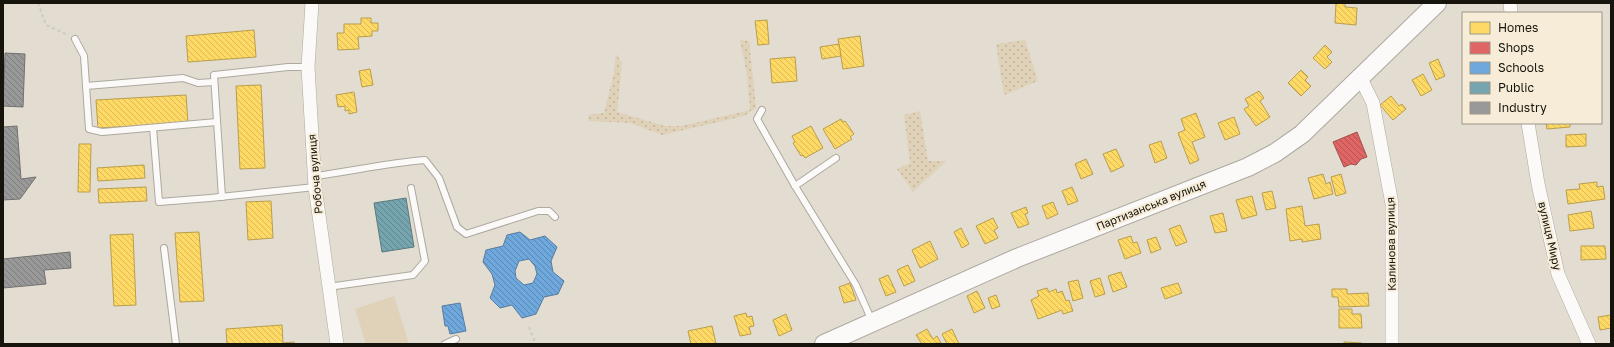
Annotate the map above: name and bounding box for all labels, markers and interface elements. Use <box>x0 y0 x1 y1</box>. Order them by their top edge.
legend <box>1462 12 1602 124</box>
text: Homes <box>1498 20 1538 35</box>
text: Shops <box>1498 40 1534 55</box>
text: Schools <box>1498 60 1544 75</box>
text: Public <box>1498 80 1535 95</box>
text: Industry <box>1498 100 1547 115</box>
street label: Робоча вулиця <box>305 134 324 215</box>
street label: Партизанська вулиця <box>1094 177 1208 233</box>
street label: Калинова вулиця <box>1383 197 1398 291</box>
street label: вулиця Миру <box>1536 200 1565 271</box>

